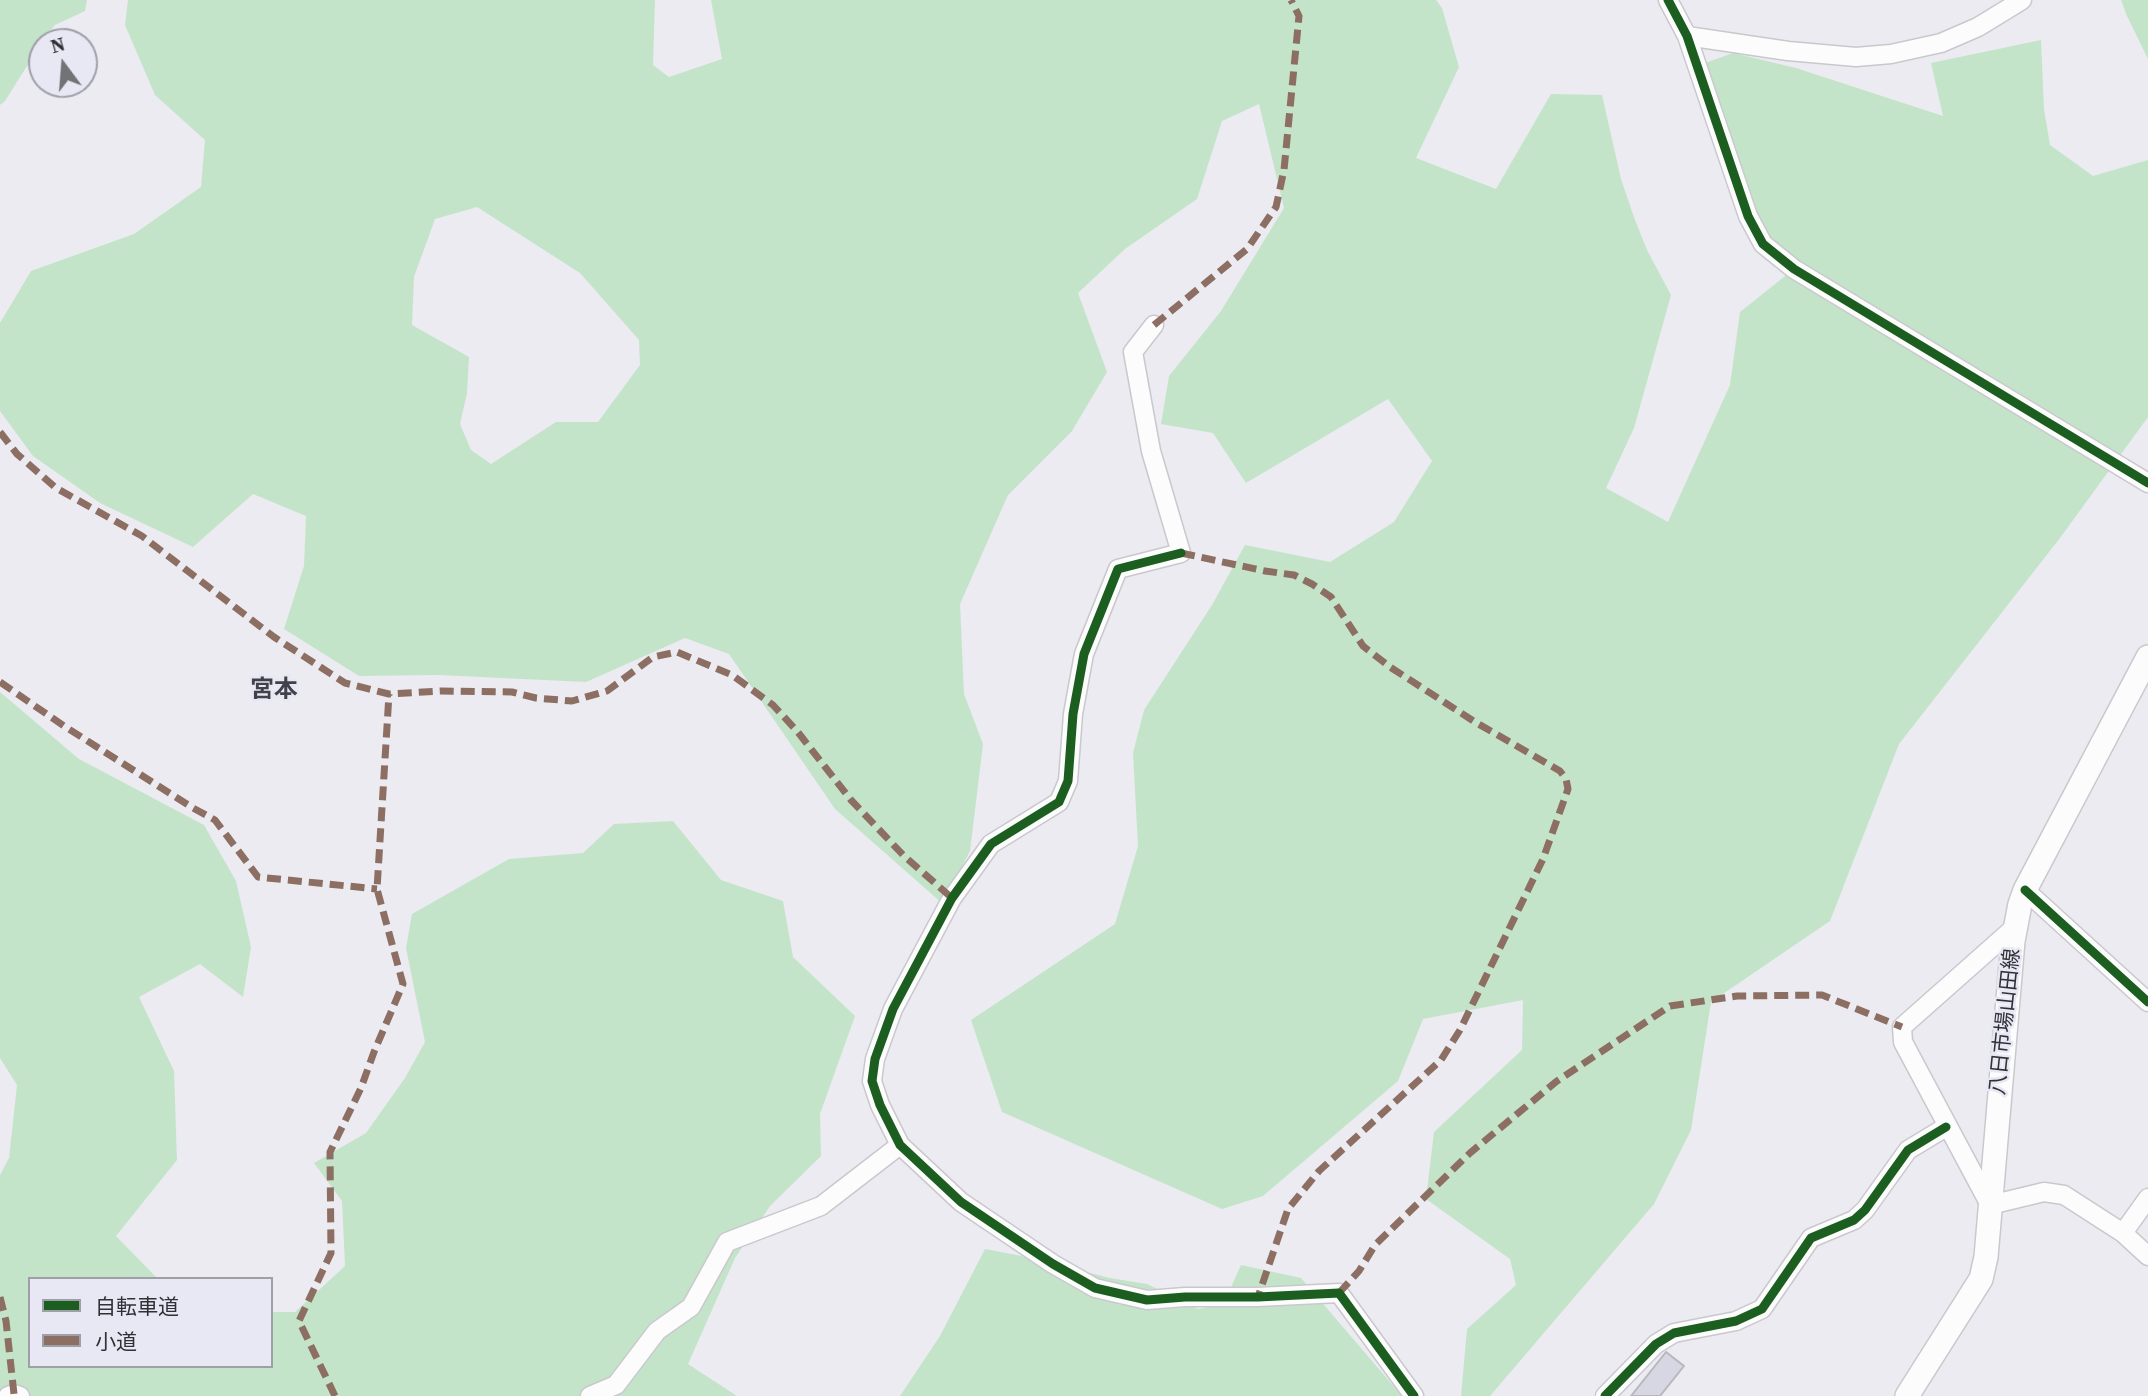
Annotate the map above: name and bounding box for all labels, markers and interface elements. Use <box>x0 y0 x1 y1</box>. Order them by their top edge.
north arrow <box>28 28 98 98</box>
text: N <box>48 30 68 59</box>
district label: 宮本 <box>250 677 298 705</box>
street label: 八日市場山田線 <box>1986 948 2026 1096</box>
legend <box>28 1277 273 1368</box>
text: 自転車道 <box>95 1292 179 1321</box>
text: 小道 <box>95 1327 137 1356</box>

